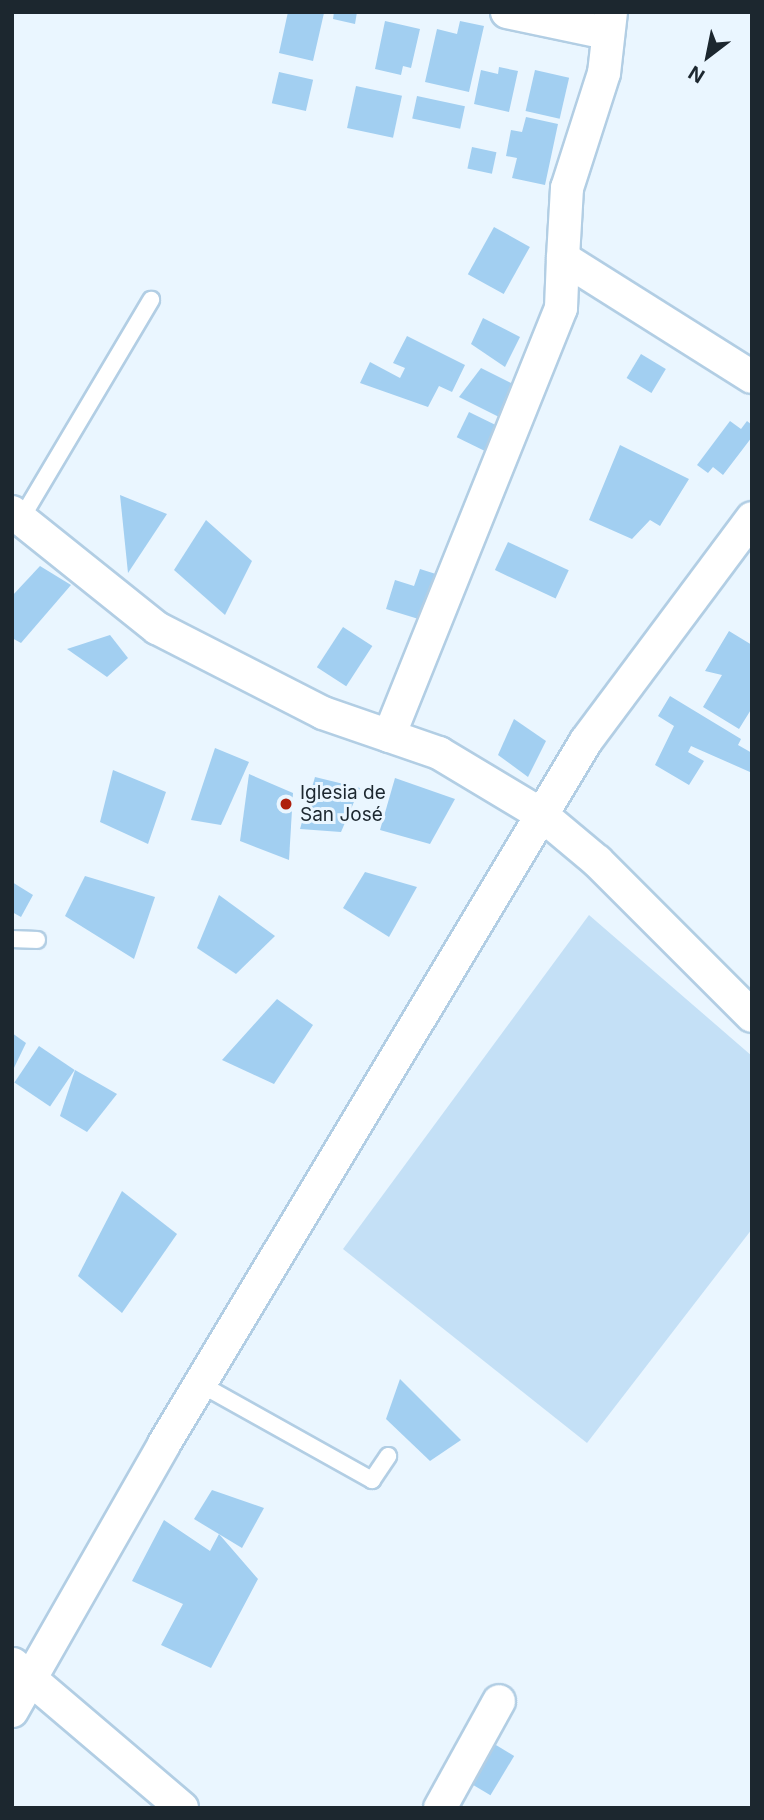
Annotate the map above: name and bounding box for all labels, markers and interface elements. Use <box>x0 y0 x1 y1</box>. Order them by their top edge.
north arrow <box>673 21 743 91</box>
text: N <box>684 61 709 88</box>
place label: Iglesia de San José <box>300 782 386 826</box>
marker: Iglesia de San José <box>278 796 294 812</box>

